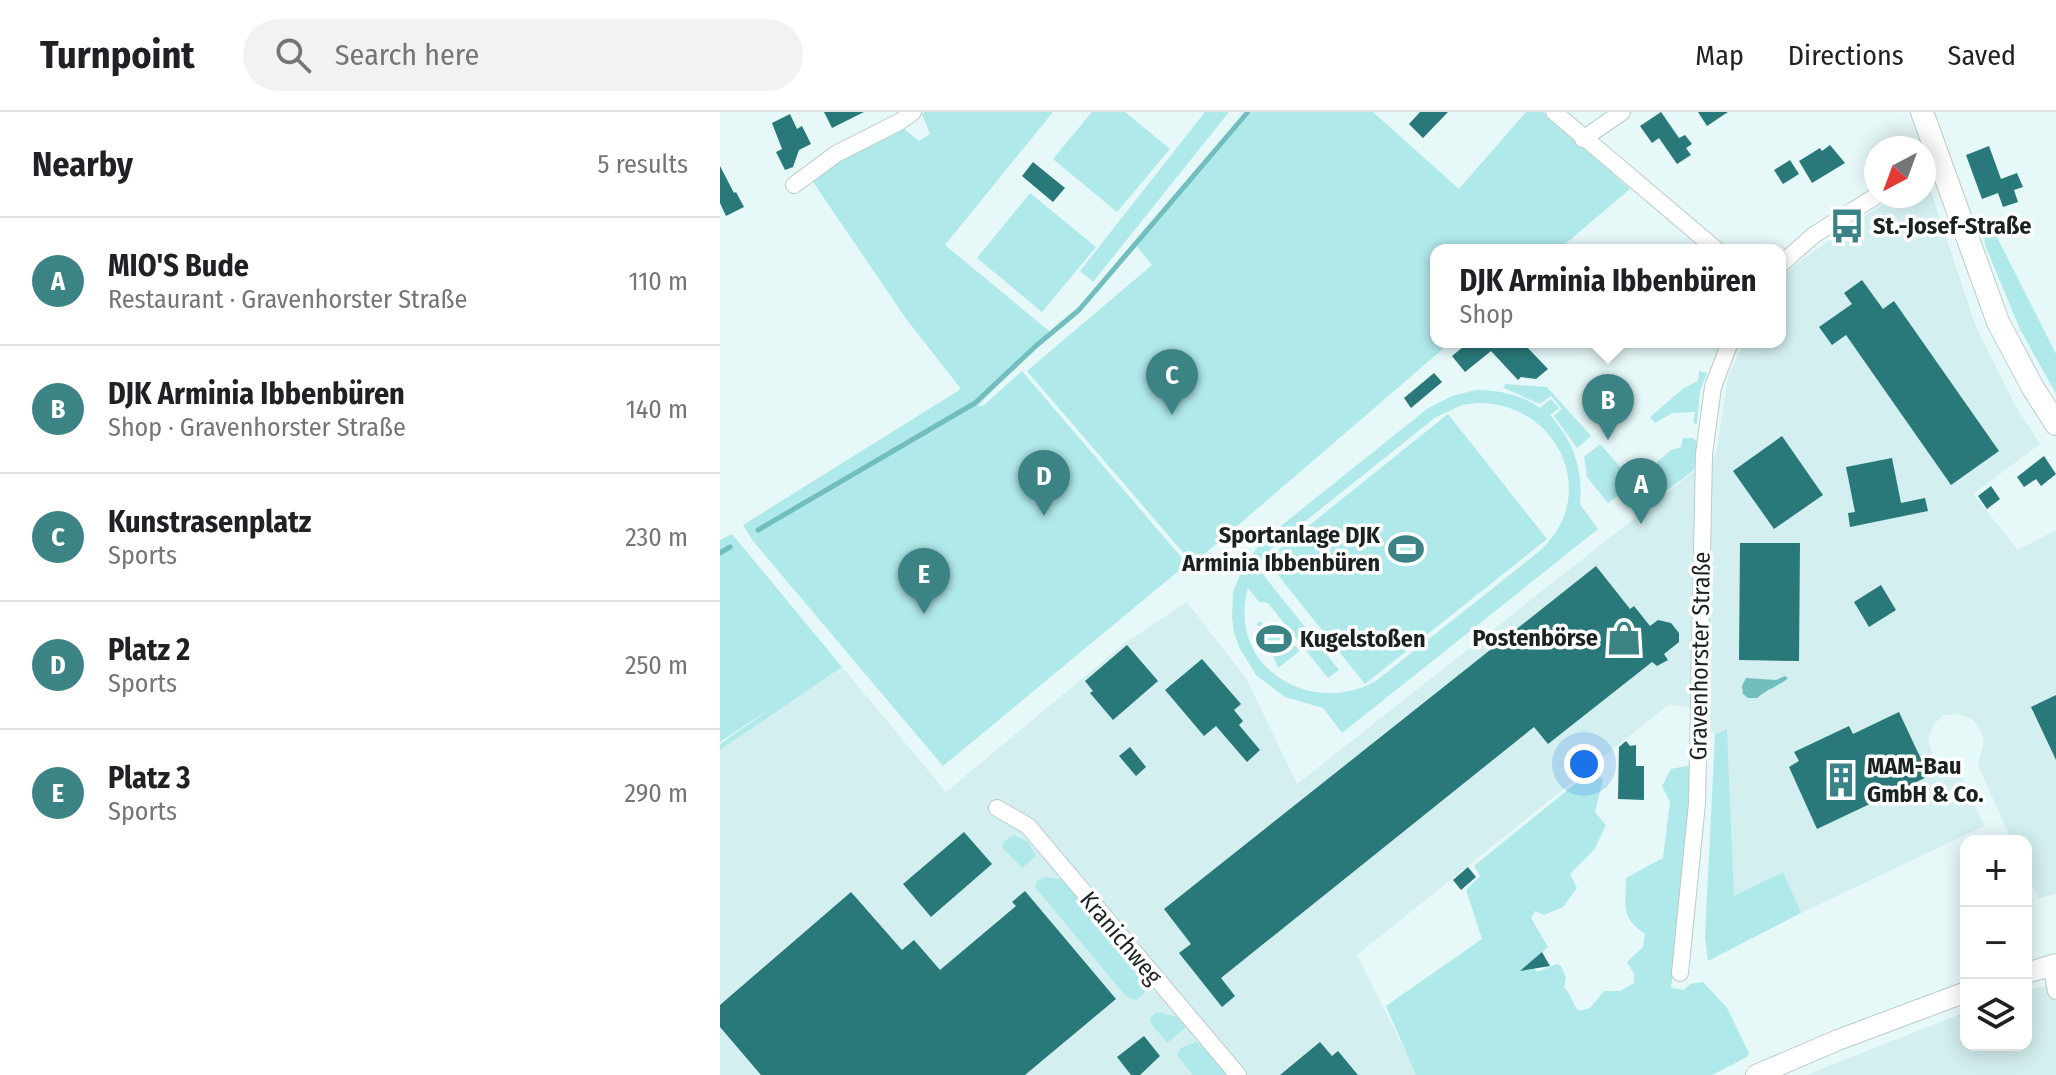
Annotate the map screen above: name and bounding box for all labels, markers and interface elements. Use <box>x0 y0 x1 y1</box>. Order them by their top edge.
search box <box>243 19 803 91</box>
text: Turnpoint <box>40 32 195 78</box>
icon: search <box>271 33 315 77</box>
text: Search here <box>335 37 479 73</box>
text: Map <box>1695 39 1744 72</box>
text: Directions <box>1788 39 1904 72</box>
text: Saved <box>1948 39 2016 72</box>
north arrow <box>1864 136 1936 208</box>
text: Nearby <box>32 144 133 185</box>
text: 5 results <box>598 149 688 180</box>
bus stop icon: St.-Josef-Straße <box>1828 207 1866 245</box>
place label: St.-Josef-Straße <box>1873 212 2031 240</box>
popup <box>1430 244 1786 348</box>
text: MIO'S Bude <box>108 248 249 284</box>
text: DJK Arminia Ibbenbüren <box>1460 263 1756 299</box>
text: A <box>51 266 65 297</box>
text: 110 m <box>628 266 688 297</box>
text: Restaurant · Gravenhorster Straße <box>108 284 467 315</box>
text: Shop <box>1460 299 1514 330</box>
pin: C <box>1146 349 1198 415</box>
pin: B <box>1582 374 1634 440</box>
text: DJK Arminia Ibbenbüren <box>108 376 405 412</box>
text: B <box>51 394 65 425</box>
text: 140 m <box>626 394 688 425</box>
text: Shop · Gravenhorster Straße <box>108 412 406 443</box>
pin: D <box>1018 450 1070 516</box>
pin: A <box>1615 458 1667 524</box>
text: Kunstrasenplatz <box>108 504 311 540</box>
place label: Sportanlage DJK Arminia Ibbenbüren <box>1181 521 1381 577</box>
text: C <box>51 522 65 553</box>
text: 230 m <box>625 522 688 553</box>
sports icon: Sportanlage DJK Arminia Ibbenbüren <box>1387 530 1425 568</box>
text: Sports <box>108 540 177 571</box>
pin: E <box>898 548 950 614</box>
street label: Gravenhorster Straße <box>1684 551 1716 761</box>
shop icon: Postenbörse <box>1605 619 1643 657</box>
sports icon: Kugelstoßen <box>1255 620 1293 658</box>
place label: Postenbörse <box>1473 624 1598 652</box>
place label: Kugelstoßen <box>1300 625 1426 653</box>
text: Platz 2 <box>108 632 190 668</box>
text: D <box>50 650 66 681</box>
text: 250 m <box>625 650 688 681</box>
text: Sports <box>108 668 177 699</box>
your location <box>1564 744 1604 784</box>
place label: MAM-Bau GmbH & Co. <box>1867 752 1984 808</box>
text: Platz 3 <box>108 760 191 796</box>
building icon: MAM-Bau GmbH & Co. <box>1822 761 1860 799</box>
text: E <box>52 778 64 809</box>
text: 290 m <box>624 778 688 809</box>
text: Sports <box>108 796 177 827</box>
map controls <box>1960 835 2032 1051</box>
button: + <box>1960 835 2032 907</box>
street label: Kranichweg <box>1074 886 1168 991</box>
button: − <box>1960 907 2032 979</box>
button: layers <box>1960 979 2032 1051</box>

